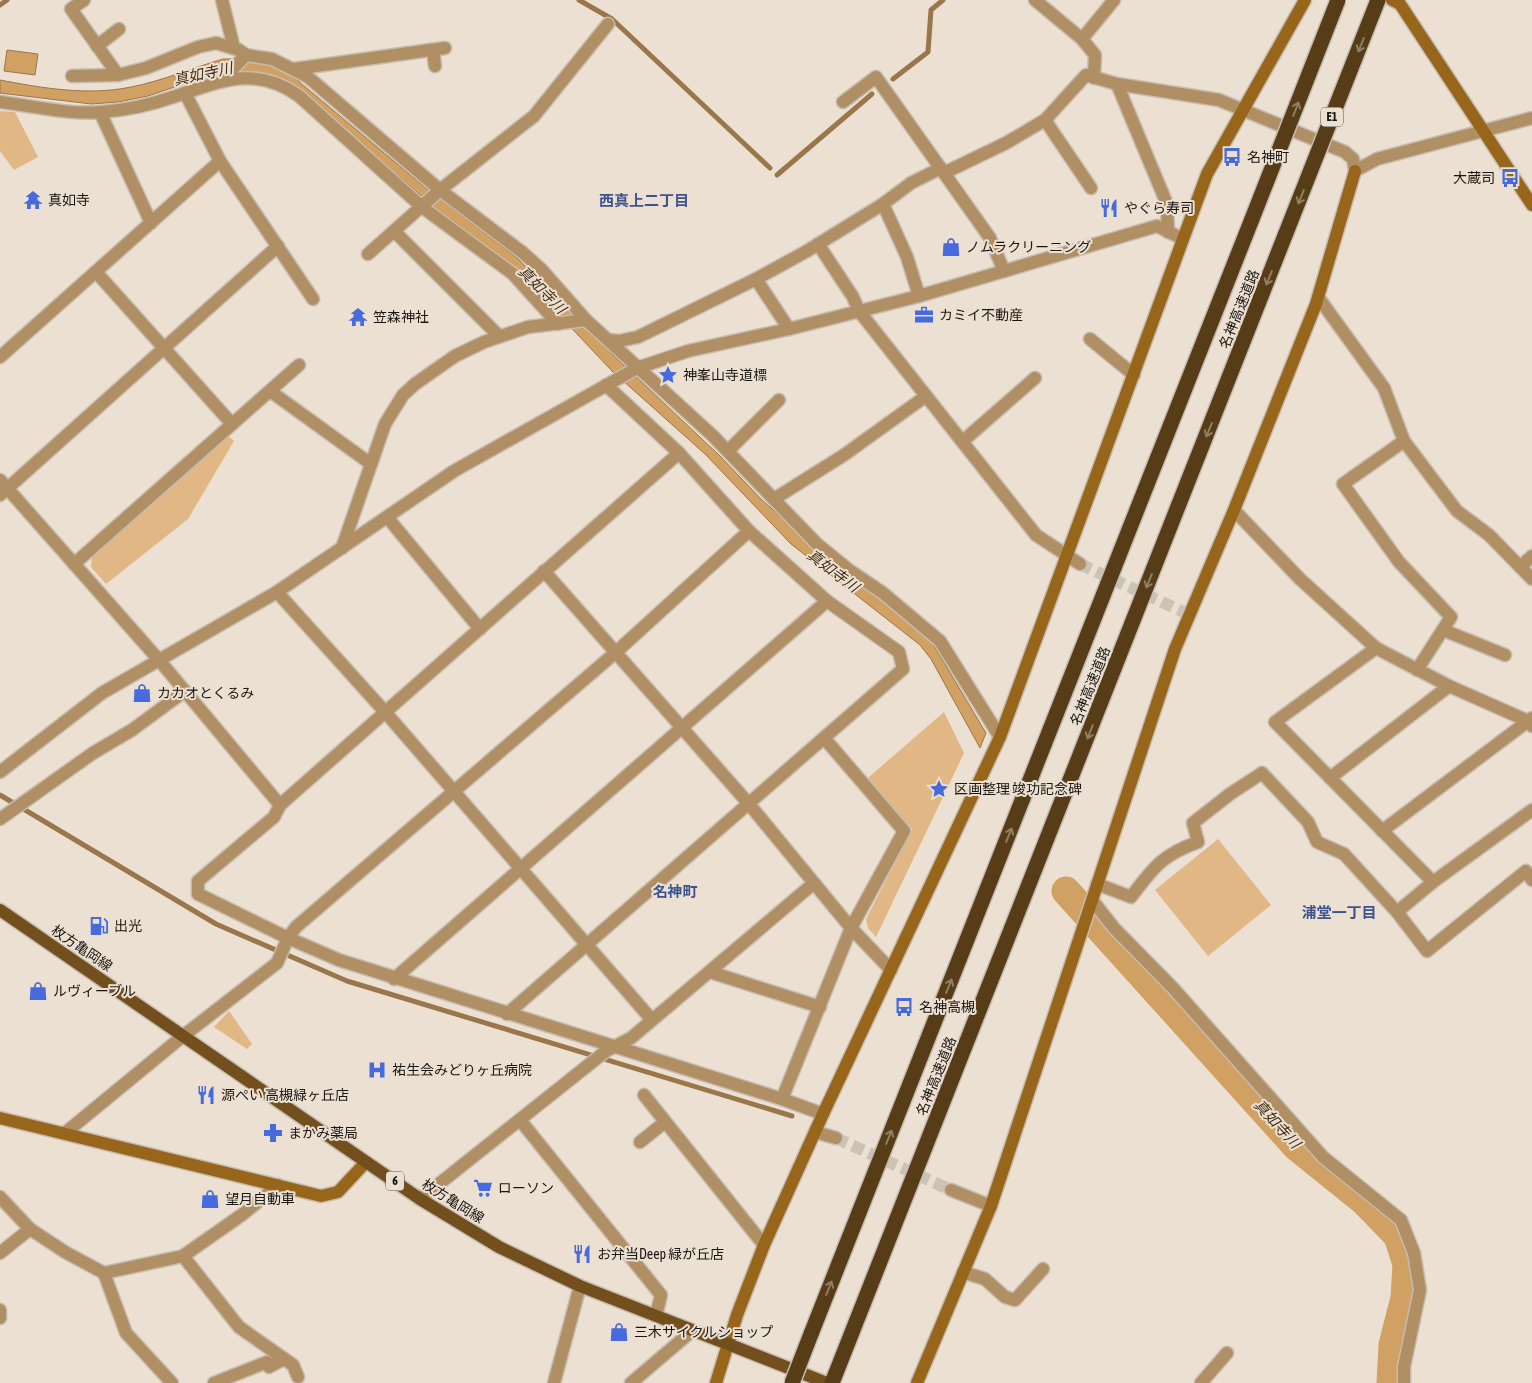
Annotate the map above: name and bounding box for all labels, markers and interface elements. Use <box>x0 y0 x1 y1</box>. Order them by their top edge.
one-way arrow <box>1355 37 1365 52</box>
water label: 真如寺川 <box>172 59 236 88</box>
one-way arrow <box>1292 101 1301 116</box>
road number: E1 <box>1321 108 1343 126</box>
bus stop icon: 名神町 <box>1221 146 1243 168</box>
place label: 名神町 <box>1247 149 1289 165</box>
bus stop icon: 大蔵司 <box>1499 167 1521 189</box>
place label: 大蔵司 <box>1453 170 1495 186</box>
one-way arrow <box>1296 188 1305 204</box>
temple icon: 真如寺 <box>22 189 44 211</box>
place label: 真如寺 <box>48 192 90 208</box>
district label: 西真上二丁目 <box>599 192 689 209</box>
restaurant icon: やぐら寿司 <box>1098 197 1120 219</box>
place label: やぐら寿司 <box>1124 200 1194 216</box>
shop icon: ノムラクリーニング <box>940 236 962 258</box>
place label: ノムラクリーニング <box>966 239 1091 255</box>
water label: 真如寺川 <box>515 262 571 318</box>
street label: 名神高速道路 <box>1216 267 1262 351</box>
one-way arrow <box>1263 271 1272 286</box>
office icon: カミイ不動産 <box>913 304 935 326</box>
temple icon: 笠森神社 <box>347 306 369 328</box>
place label: カミイ不動産 <box>939 307 1023 323</box>
place label: 笠森神社 <box>373 309 429 325</box>
place icon: 神峯山寺道標 <box>657 364 679 386</box>
place label: 神峯山寺道標 <box>683 367 767 383</box>
one-way arrow <box>1204 421 1213 437</box>
water label: 真如寺川 <box>804 546 864 597</box>
one-way arrow <box>1144 573 1153 588</box>
street label: 名神高速道路 <box>1067 644 1113 728</box>
shop icon: カカオとくるみ <box>131 682 153 704</box>
place label: カカオとくるみ <box>157 685 254 701</box>
one-way arrow <box>1084 724 1094 739</box>
place icon: 区画整理 竣功記念碑 <box>928 778 950 800</box>
place label: 区画整理 竣功記念碑 <box>954 781 1082 797</box>
one-way arrow <box>1004 828 1014 843</box>
district label: 名神町 <box>652 883 698 900</box>
district label: 浦堂一丁目 <box>1301 904 1377 921</box>
fuel station icon: 出光 <box>88 915 110 937</box>
place label: 出光 <box>114 918 142 934</box>
street label: 枚方亀岡線 <box>49 922 115 974</box>
one-way arrow <box>945 979 954 994</box>
shop icon: ルヴィーブル <box>27 980 49 1002</box>
place label: ルヴィーブル <box>53 983 136 999</box>
bus stop icon: 名神高槻 <box>893 996 915 1018</box>
place label: 名神高槻 <box>919 999 975 1015</box>
street label: 名神高速道路 <box>913 1034 959 1118</box>
hospital icon: 祐生会みどりヶ丘病院 <box>366 1059 388 1081</box>
place label: 祐生会みどりヶ丘病院 <box>392 1062 532 1078</box>
restaurant icon: 源ぺい 高槻緑ヶ丘店 <box>195 1084 217 1106</box>
place label: 源ぺい 高槻緑ヶ丘店 <box>221 1087 349 1103</box>
water label: 真如寺川 <box>1251 1096 1305 1153</box>
pharmacy icon: まかみ薬局 <box>262 1122 284 1144</box>
place label: まかみ薬局 <box>288 1125 358 1141</box>
one-way arrow <box>885 1130 894 1146</box>
road number: 6 <box>386 1172 404 1190</box>
street label: 枚方亀岡線 <box>419 1176 487 1226</box>
supermarket icon: ローソン <box>472 1177 494 1199</box>
place label: ローソン <box>498 1180 554 1196</box>
shop icon: 望月自動車 <box>199 1188 221 1210</box>
place label: 望月自動車 <box>225 1191 295 1207</box>
restaurant icon: お弁当Deep 緑が丘店 <box>571 1243 593 1265</box>
place label: お弁当Deep 緑が丘店 <box>597 1246 724 1262</box>
one-way arrow <box>825 1281 834 1297</box>
shop icon: 三木サイクルショップ <box>608 1321 630 1343</box>
place label: 三木サイクルショップ <box>634 1324 773 1340</box>

